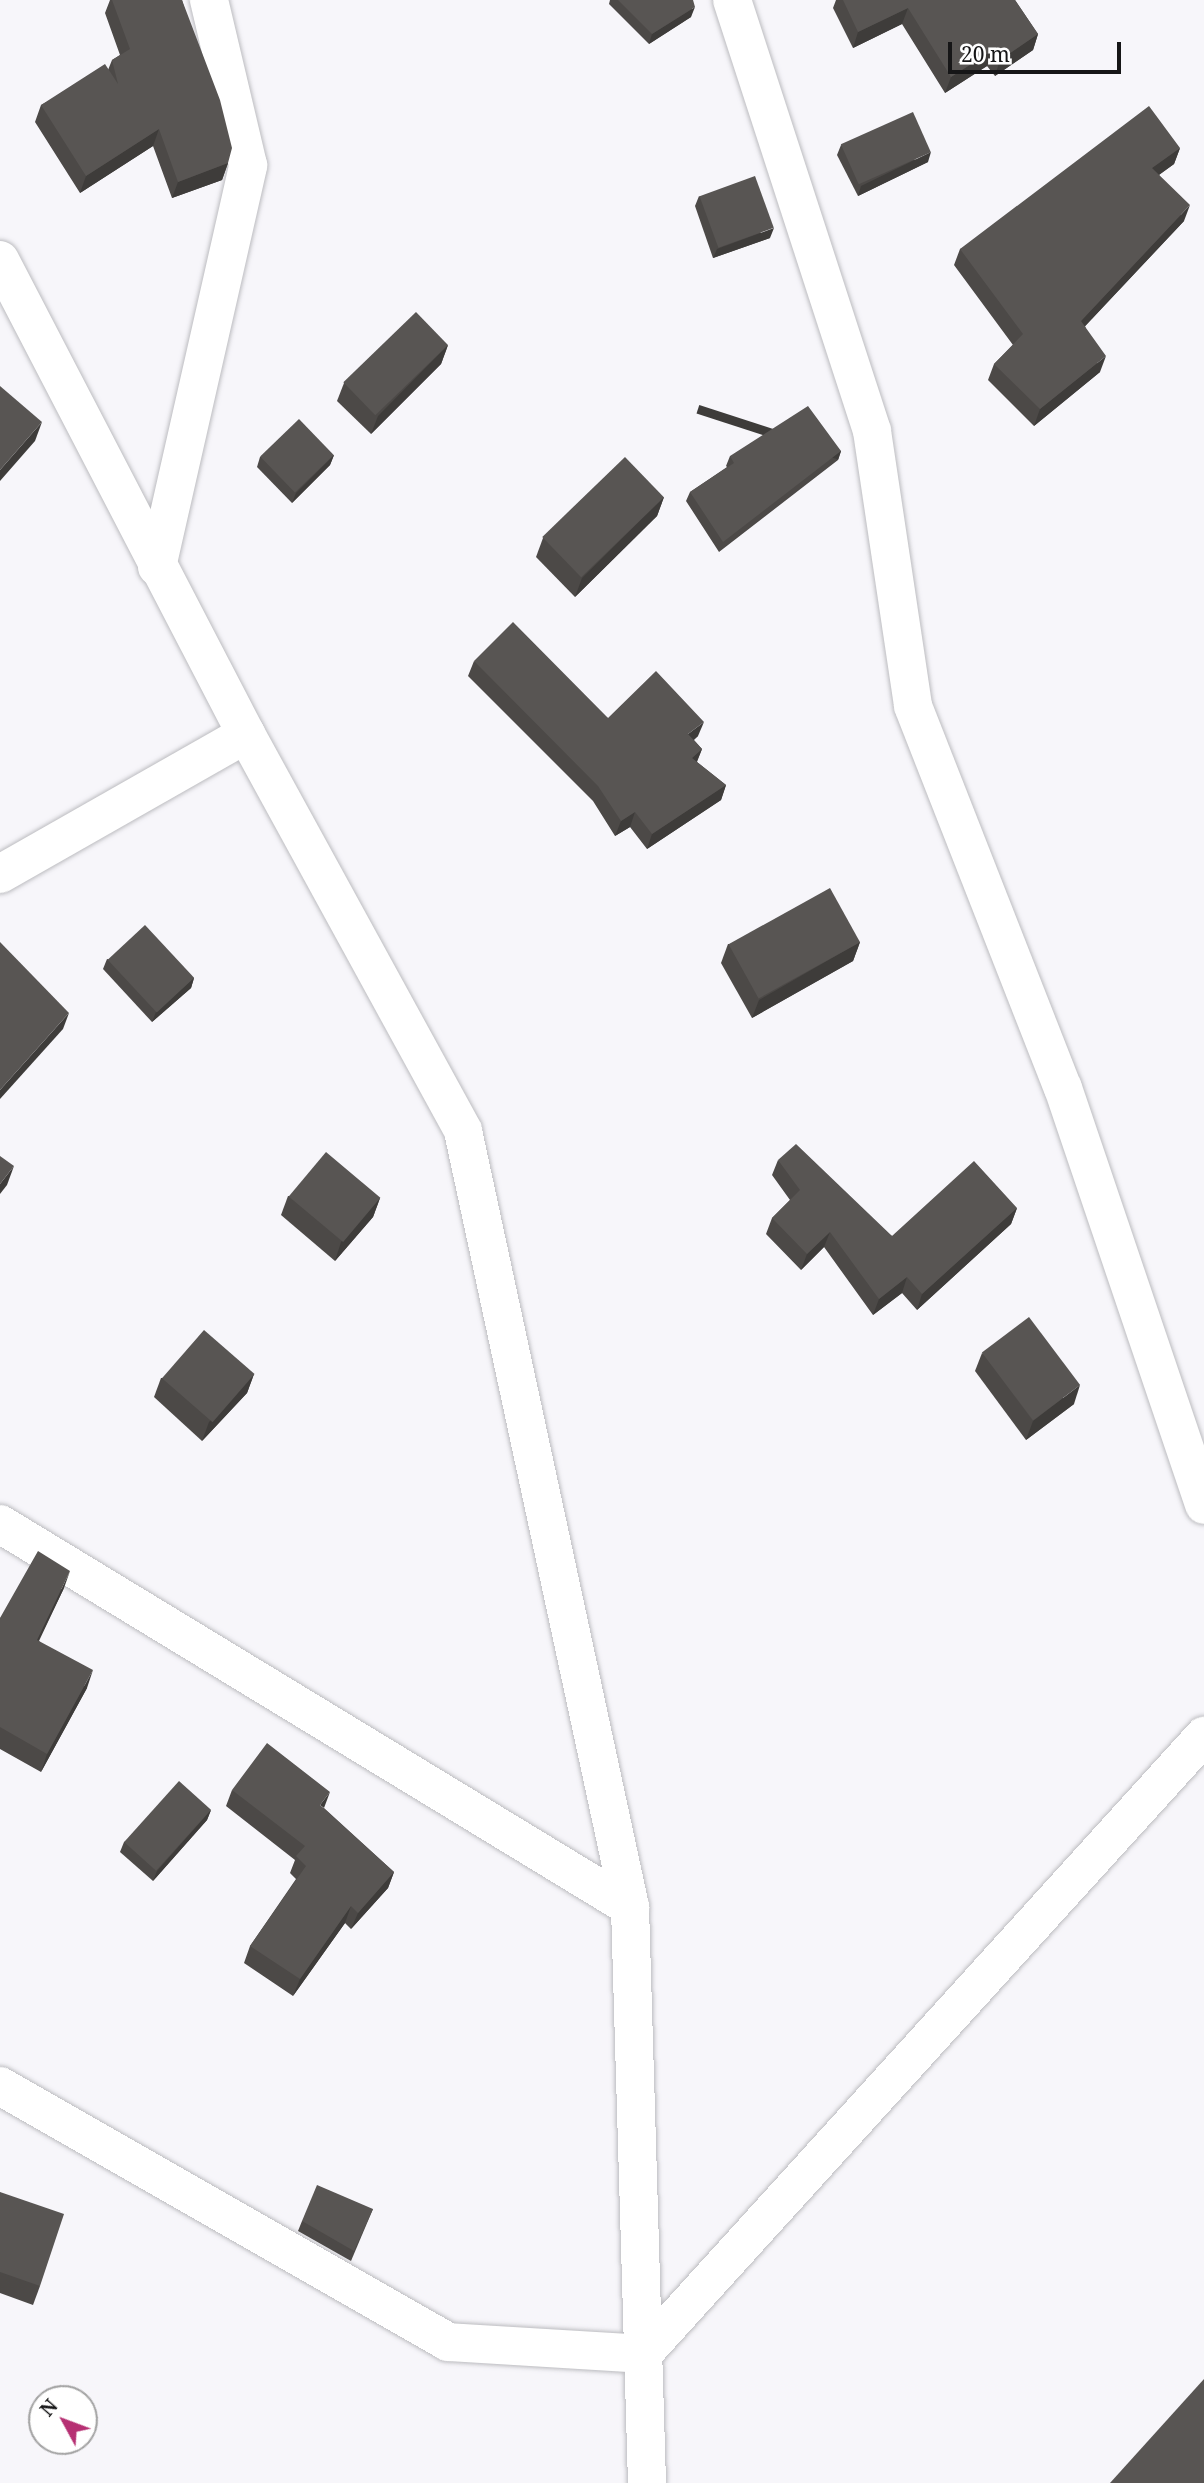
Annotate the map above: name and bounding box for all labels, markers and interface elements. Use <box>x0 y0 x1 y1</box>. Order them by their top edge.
scale bar <box>952 28 1125 72</box>
text: 20 m <box>961 40 1010 68</box>
north arrow <box>28 2385 98 2455</box>
text: N <box>34 2393 63 2422</box>

